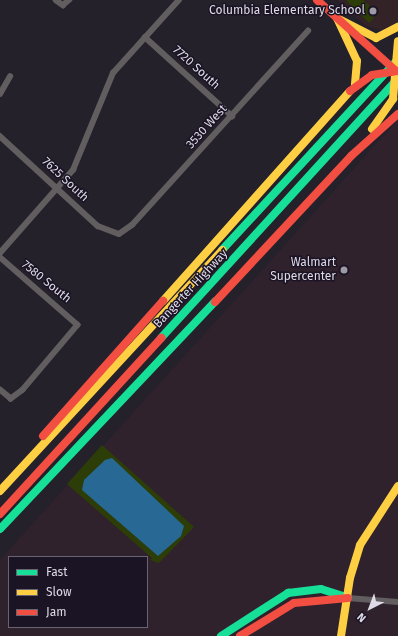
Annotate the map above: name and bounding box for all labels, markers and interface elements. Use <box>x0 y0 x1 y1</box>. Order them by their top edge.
place label: Columbia Elementary School <box>209 4 365 18</box>
marker: Columbia Elementary School <box>368 6 378 16</box>
street label: 7720 South <box>170 43 222 93</box>
street label: 3530 West <box>184 102 230 152</box>
street label: 7625 South <box>39 155 91 205</box>
street label: Bangerter Highway <box>151 247 231 331</box>
place label: Walmart Supercenter <box>270 256 336 284</box>
street label: 7580 South <box>18 258 74 306</box>
marker: Walmart Supercenter <box>339 265 349 275</box>
legend <box>8 556 148 628</box>
text: Fast <box>46 565 68 579</box>
text: Slow <box>46 585 72 599</box>
north arrow <box>350 588 390 628</box>
text: Jam <box>46 605 66 619</box>
text: N <box>355 610 369 625</box>

